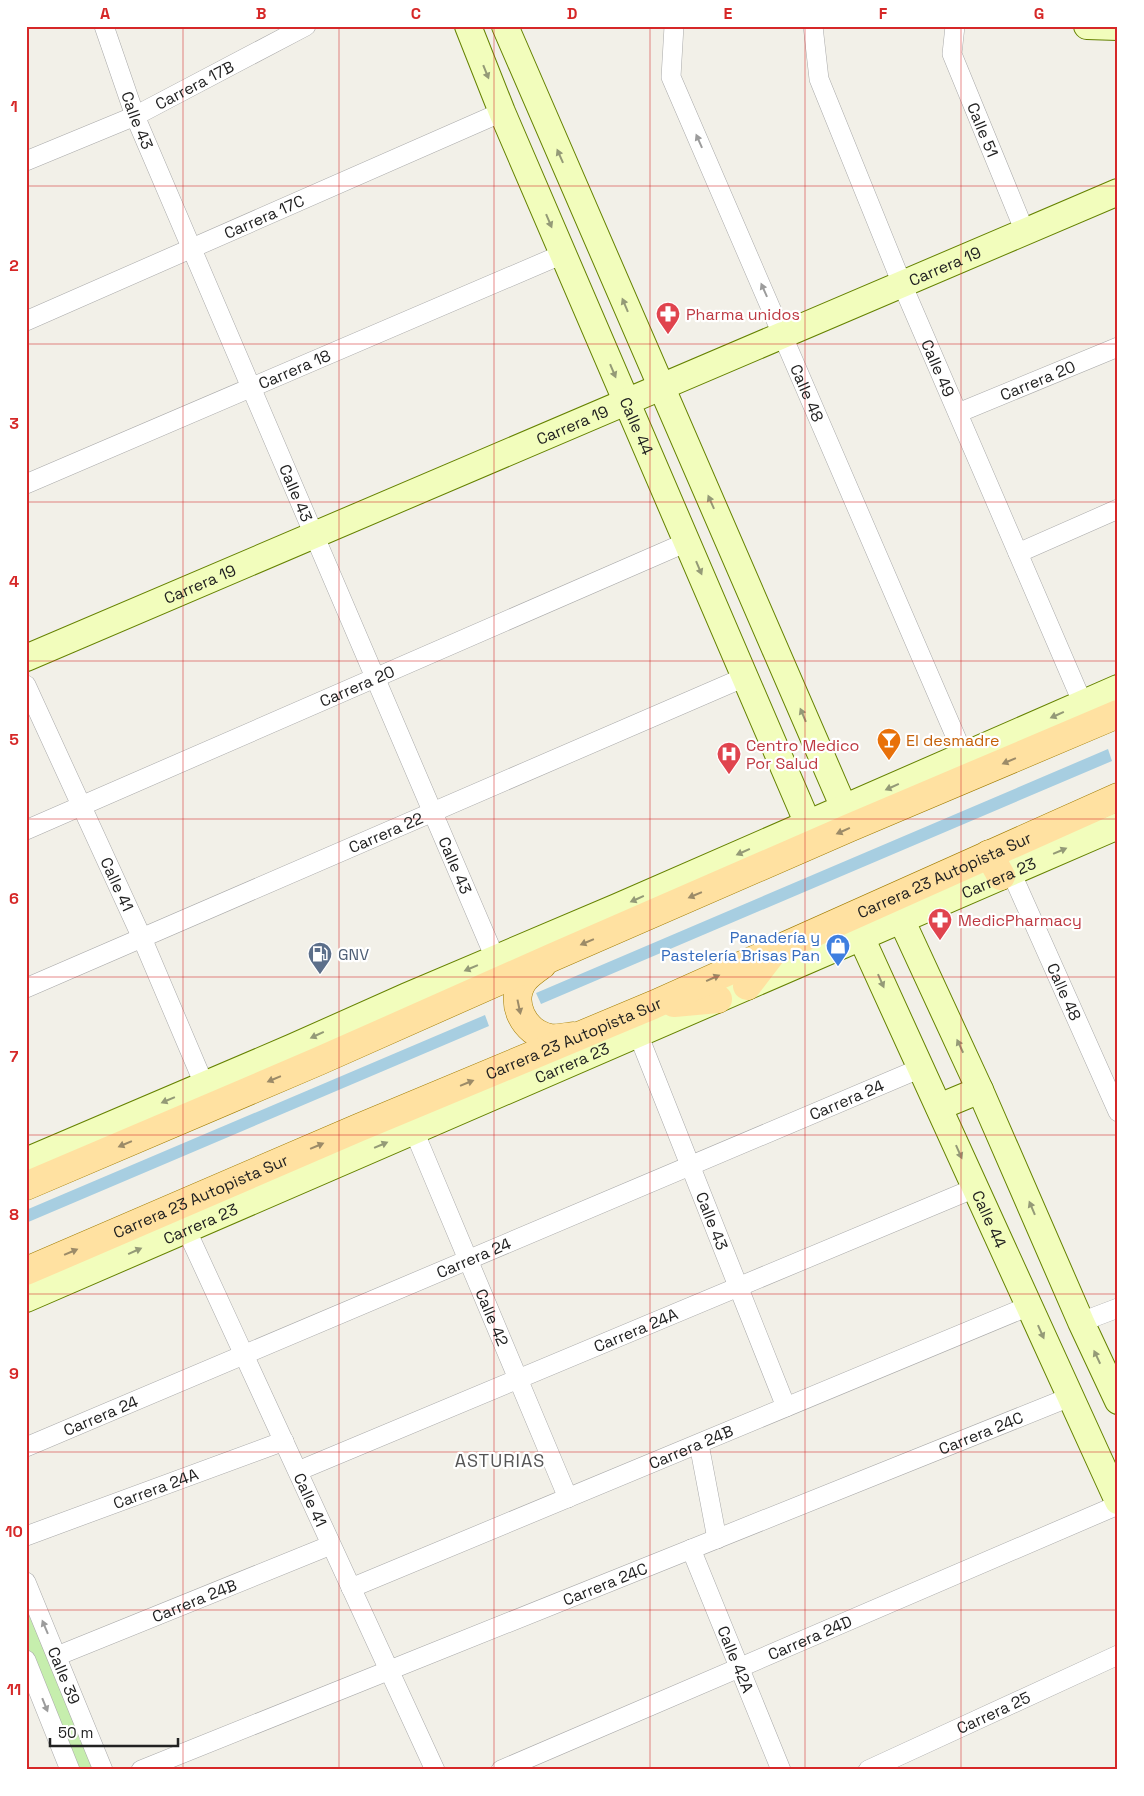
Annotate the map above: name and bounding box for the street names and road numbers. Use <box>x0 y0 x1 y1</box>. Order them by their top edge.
street label: Carrera 17B <box>151 55 237 114</box>
street label: Calle 43 <box>117 88 158 152</box>
street label: Calle 51 <box>963 99 1004 160</box>
street label: Carrera 17C <box>221 190 308 243</box>
street label: Carrera 19 <box>906 241 984 291</box>
street label: Calle 49 <box>917 336 960 400</box>
street label: Carrera 18 <box>255 344 334 394</box>
street label: Carrera 20 <box>997 355 1078 405</box>
street label: Calle 48 <box>786 361 829 425</box>
street label: Calle 44 <box>615 394 659 458</box>
street label: Carrera 19 <box>533 400 612 450</box>
street label: Calle 43 <box>275 461 318 525</box>
street label: Carrera 19 <box>161 559 239 608</box>
street label: Carrera 20 <box>316 660 398 711</box>
street label: Carrera 22 <box>345 807 426 858</box>
street label: Carrera 23 Autopista Sur <box>854 827 1034 921</box>
street label: Calle 43 <box>434 833 477 897</box>
street label: Carrera 23 <box>959 853 1039 901</box>
street label: Calle 41 <box>96 854 139 914</box>
street label: Calle 48 <box>1042 960 1086 1024</box>
street label: Carrera 23 Autopista Sur <box>483 992 665 1084</box>
street label: Carrera 23 <box>532 1038 612 1086</box>
street label: Carrera 24 <box>806 1074 887 1125</box>
street label: Carrera 23 Autopista Sur <box>110 1150 292 1242</box>
street label: Calle 44 <box>967 1187 1012 1251</box>
street label: Calle 43 <box>691 1189 733 1253</box>
street label: Carrera 23 <box>160 1199 240 1247</box>
street label: Carrera 24 <box>433 1232 514 1283</box>
street label: Calle 42 <box>471 1285 514 1349</box>
street label: Carrera 24A <box>591 1303 681 1357</box>
street label: Carrera 24 <box>60 1390 141 1440</box>
street label: Carrera 24C <box>935 1406 1026 1459</box>
street label: Carrera 24B <box>645 1420 736 1474</box>
street label: Carrera 24A <box>110 1463 201 1514</box>
street label: Calle 41 <box>289 1469 332 1530</box>
street label: Carrera 24C <box>560 1557 650 1610</box>
street label: Carrera 24B <box>149 1574 240 1627</box>
street label: Carrera 24D <box>764 1610 855 1665</box>
street label: Calle 42A <box>713 1623 759 1696</box>
street label: Calle 39 <box>43 1644 85 1707</box>
street label: Carrera 25 <box>953 1686 1034 1738</box>

